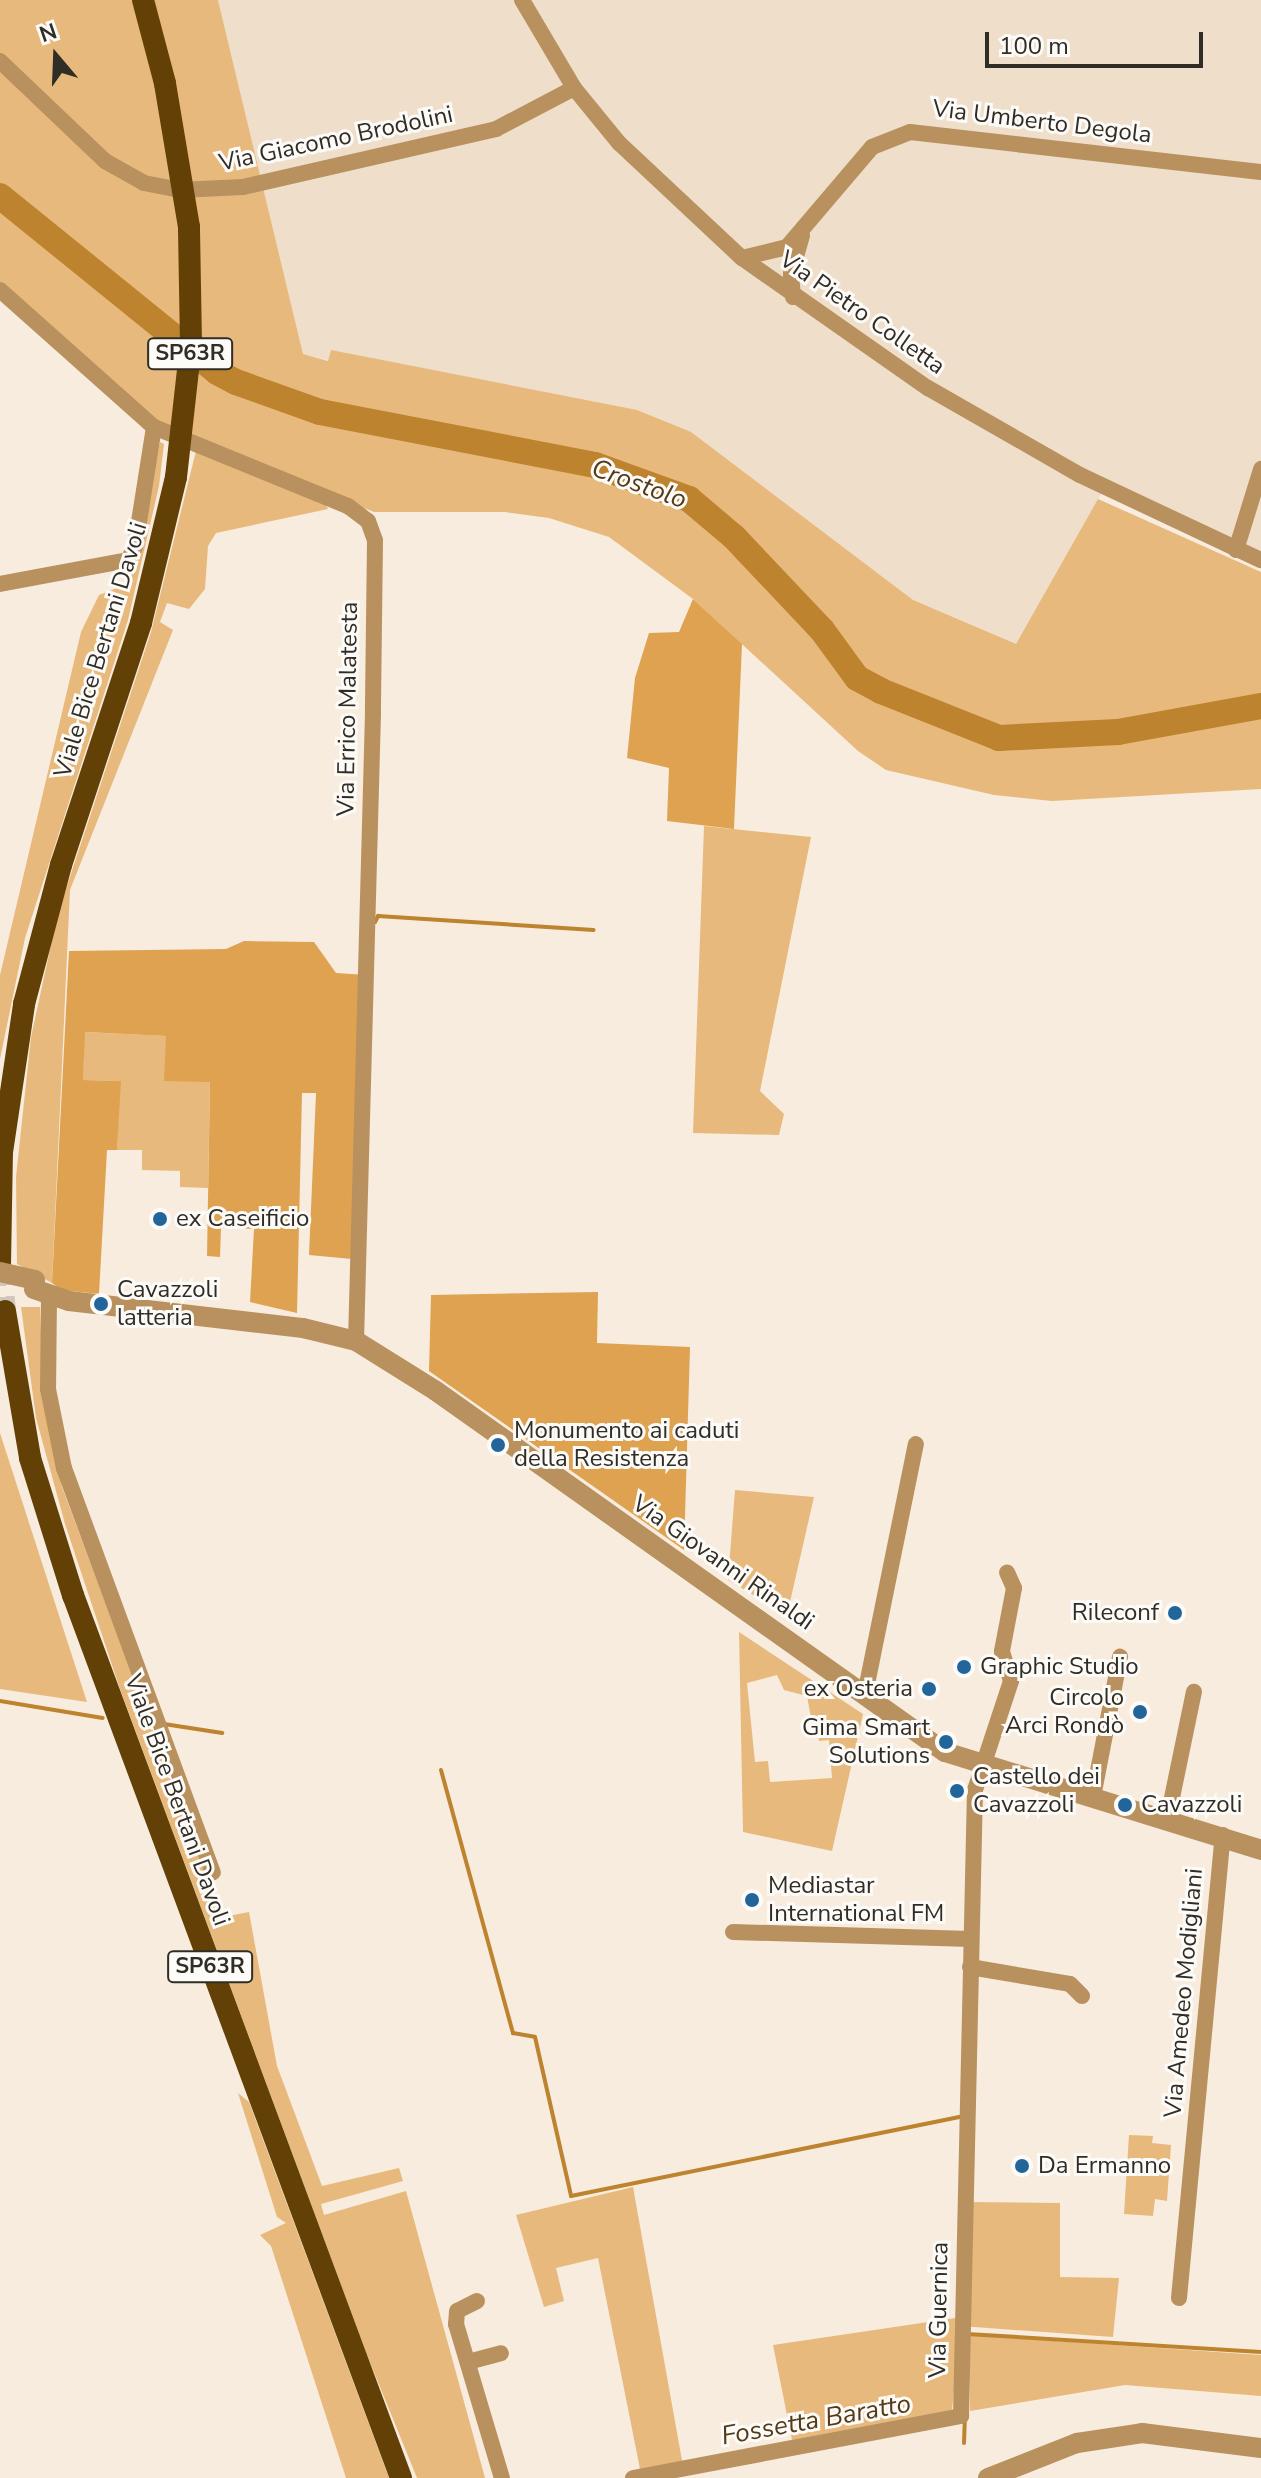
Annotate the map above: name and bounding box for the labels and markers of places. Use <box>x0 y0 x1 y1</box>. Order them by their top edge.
place label: ex Caseificio <box>176 1205 309 1233</box>
marker: ex Caseificio <box>151 1210 169 1228</box>
place label: Cavazzoli latteria <box>117 1276 218 1332</box>
marker: Cavazzoli latteria <box>92 1295 110 1313</box>
place label: Monumento ai caduti della Resistenza <box>514 1417 739 1473</box>
marker: Monumento ai caduti della Resistenza <box>489 1436 507 1454</box>
place label: Rileconf <box>1072 1599 1159 1627</box>
marker: Rileconf <box>1166 1604 1184 1622</box>
place label: Graphic Studio <box>980 1653 1139 1681</box>
marker: Graphic Studio <box>955 1658 973 1676</box>
place label: ex Osteria <box>804 1675 913 1703</box>
marker: ex Osteria <box>920 1680 938 1698</box>
place label: Circolo Arci Rondò <box>1005 1684 1124 1740</box>
marker: Circolo Arci Rondò <box>1131 1703 1149 1721</box>
place label: Gima Smart Solutions <box>802 1714 930 1770</box>
marker: Gima Smart Solutions <box>937 1733 955 1751</box>
place label: Castello dei Cavazzoli <box>973 1763 1100 1819</box>
marker: Castello dei Cavazzoli <box>948 1782 966 1800</box>
place label: Cavazzoli <box>1141 1791 1242 1819</box>
marker: Cavazzoli <box>1116 1796 1134 1814</box>
place label: Mediastar International FM <box>768 1872 944 1928</box>
marker: Mediastar International FM <box>743 1891 761 1909</box>
place label: Da Ermanno <box>1038 2152 1171 2180</box>
marker: Da Ermanno <box>1013 2157 1031 2175</box>

